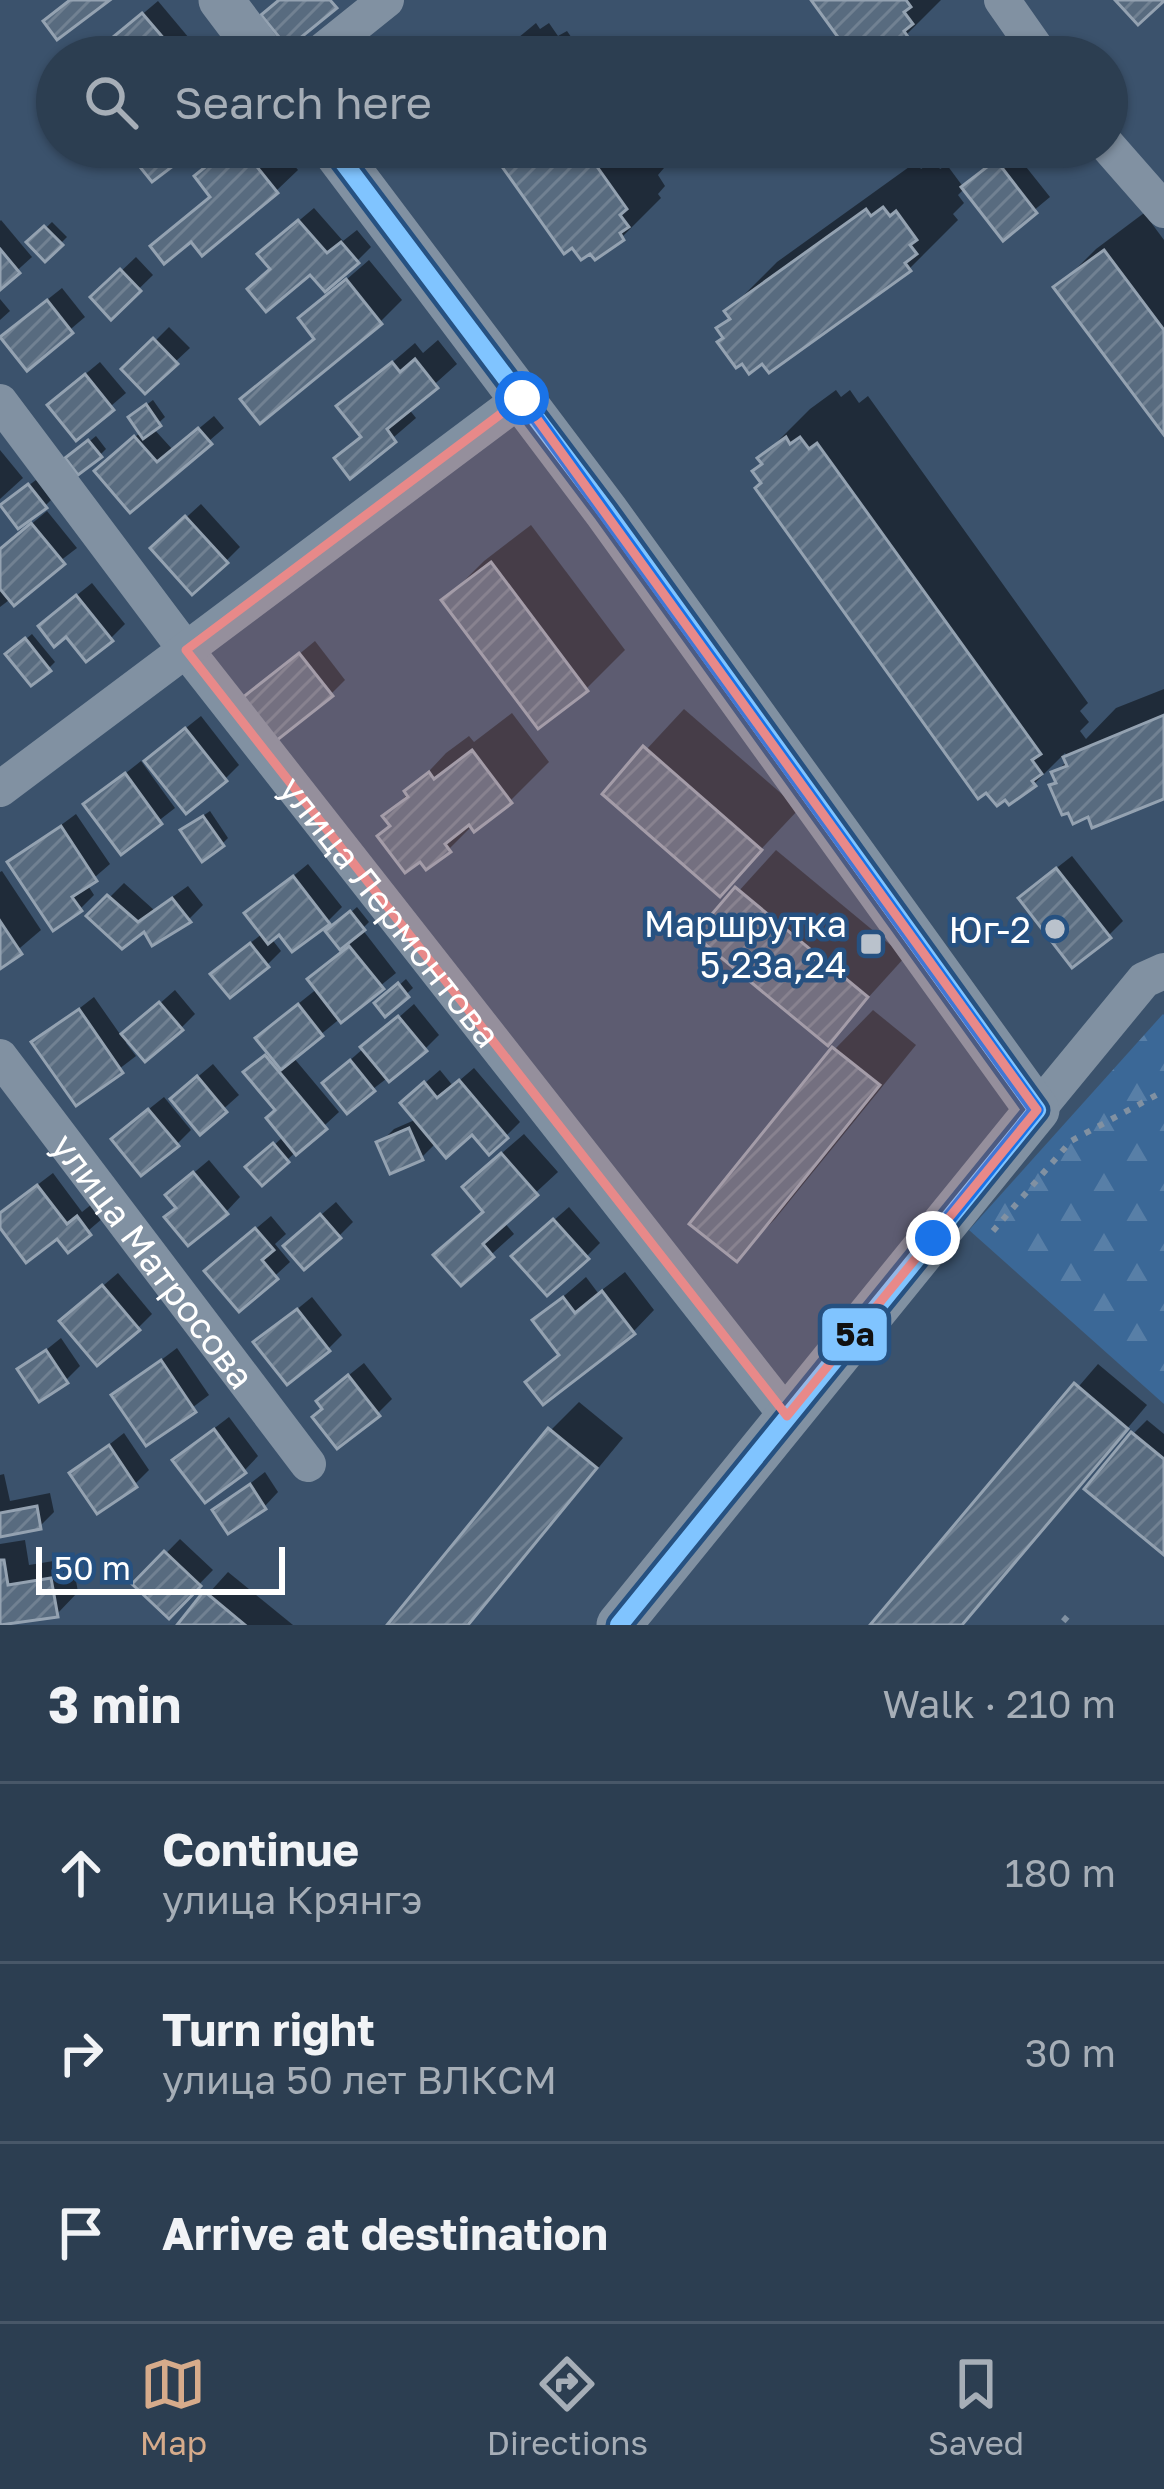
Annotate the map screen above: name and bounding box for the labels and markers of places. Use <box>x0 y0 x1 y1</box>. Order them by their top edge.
place label: Маршрутка 5,23а,24 <box>644 902 847 986</box>
place label: Юг-2 <box>949 908 1031 951</box>
marker: Юг-2 <box>1042 916 1068 942</box>
marker: Маршрутка 5,23а,24 <box>858 931 884 957</box>

